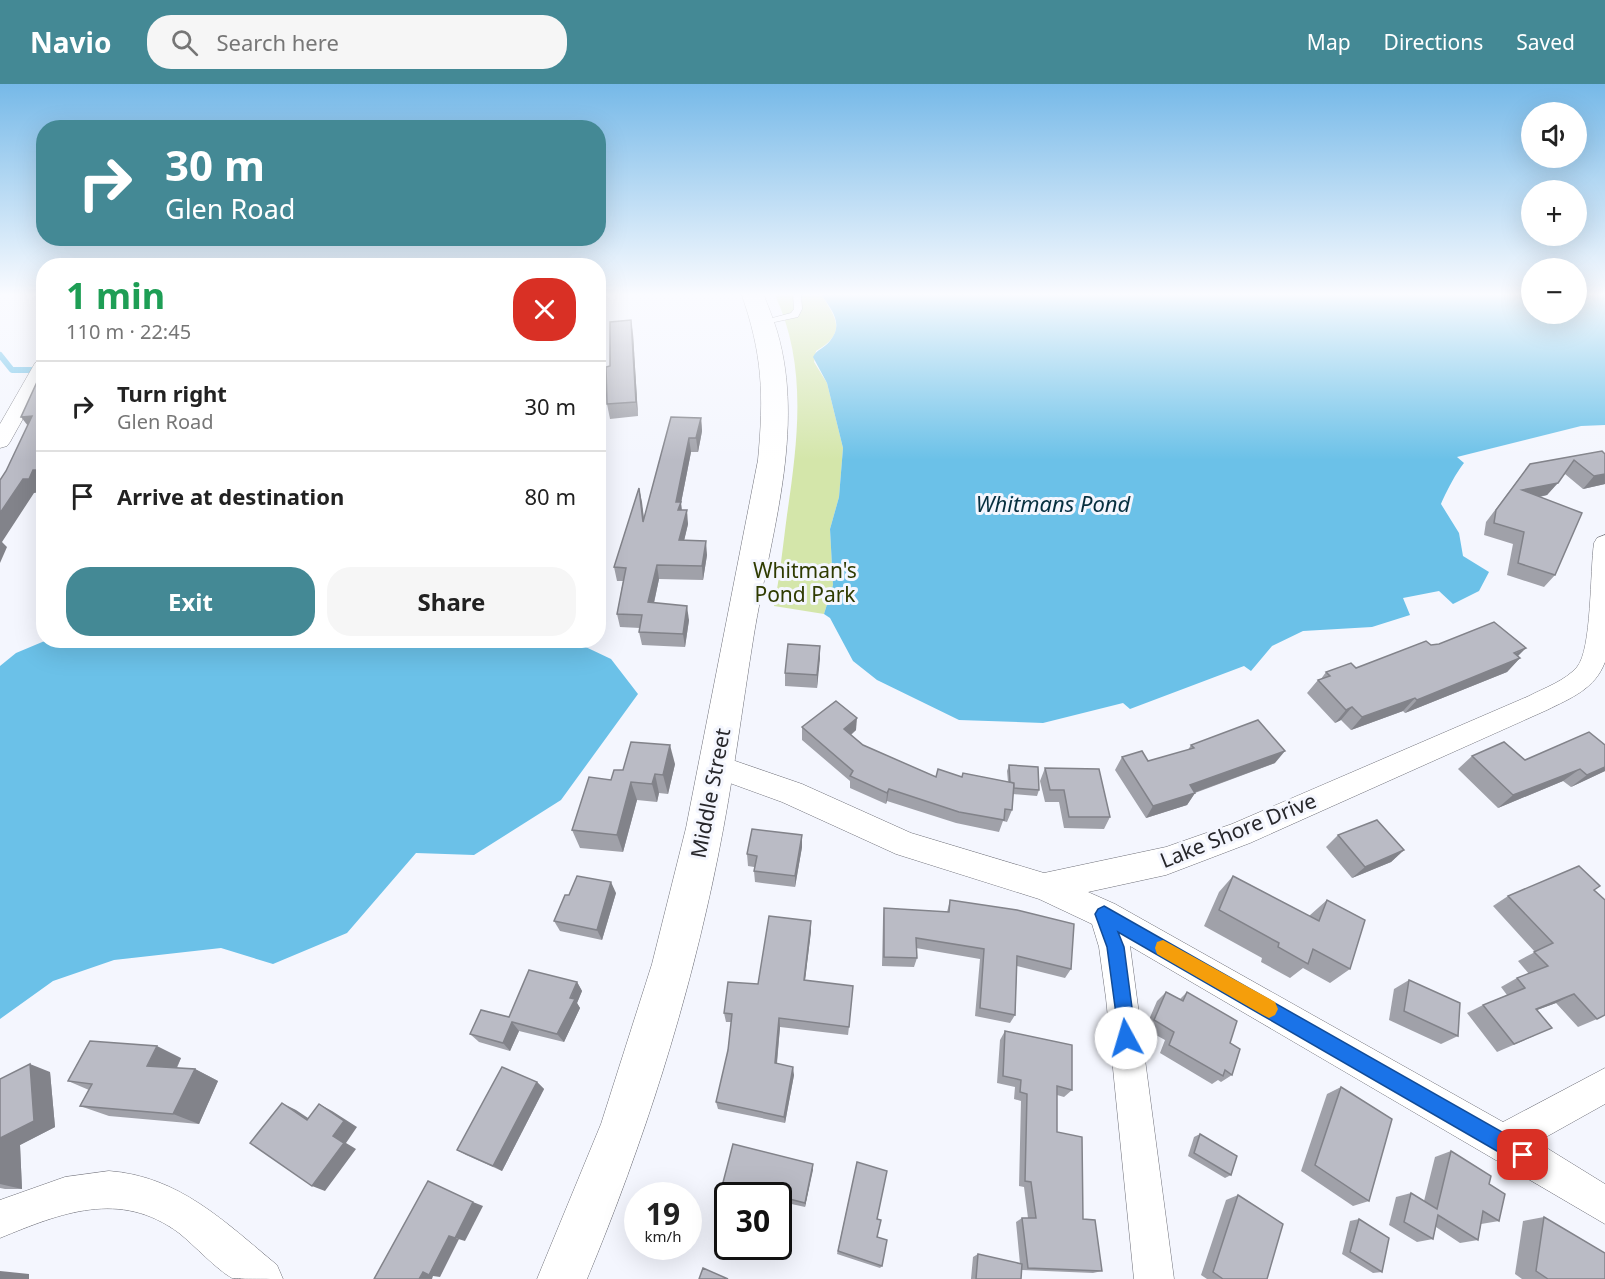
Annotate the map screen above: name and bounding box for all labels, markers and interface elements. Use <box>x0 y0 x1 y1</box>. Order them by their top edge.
search box <box>147 15 567 69</box>
text: Navio <box>30 23 111 61</box>
icon: search <box>168 26 201 59</box>
text: Search here <box>216 27 339 57</box>
text: Map <box>1307 28 1351 56</box>
text: Directions <box>1384 28 1483 56</box>
text: Saved <box>1516 28 1575 56</box>
map controls <box>1521 102 1587 324</box>
button: sound <box>1521 102 1587 168</box>
text: 30 m <box>165 136 265 193</box>
icon: right <box>66 144 144 222</box>
button: + <box>1521 180 1587 246</box>
text: Glen Road <box>165 190 295 227</box>
button: − <box>1521 258 1587 324</box>
text: 1 min <box>66 271 165 320</box>
button: close <box>513 278 576 341</box>
text: 110 m · 22:45 <box>66 318 191 345</box>
text: Turn right <box>117 378 227 408</box>
icon: right <box>66 390 99 423</box>
text: 30 m <box>525 391 576 421</box>
text: Glen Road <box>117 408 214 435</box>
icon: arrive <box>66 480 99 513</box>
text: Arrive at destination <box>117 481 344 511</box>
text: 80 m <box>525 481 576 511</box>
water label: Whitmans Pond <box>976 488 1132 518</box>
park label: Whitman's Pond Park <box>753 556 857 608</box>
button: Exit <box>66 567 315 636</box>
button: Share <box>327 567 576 636</box>
street label: Middle Street <box>684 725 736 860</box>
street label: Lake Shore Drive <box>1156 786 1320 874</box>
position arrow <box>1094 1006 1158 1070</box>
pin <box>1497 1129 1548 1180</box>
icon: arrive <box>1506 1138 1539 1171</box>
speed limit sign: 30 <box>714 1182 792 1260</box>
text: 19 <box>646 1193 680 1234</box>
text: km/h <box>645 1226 681 1246</box>

